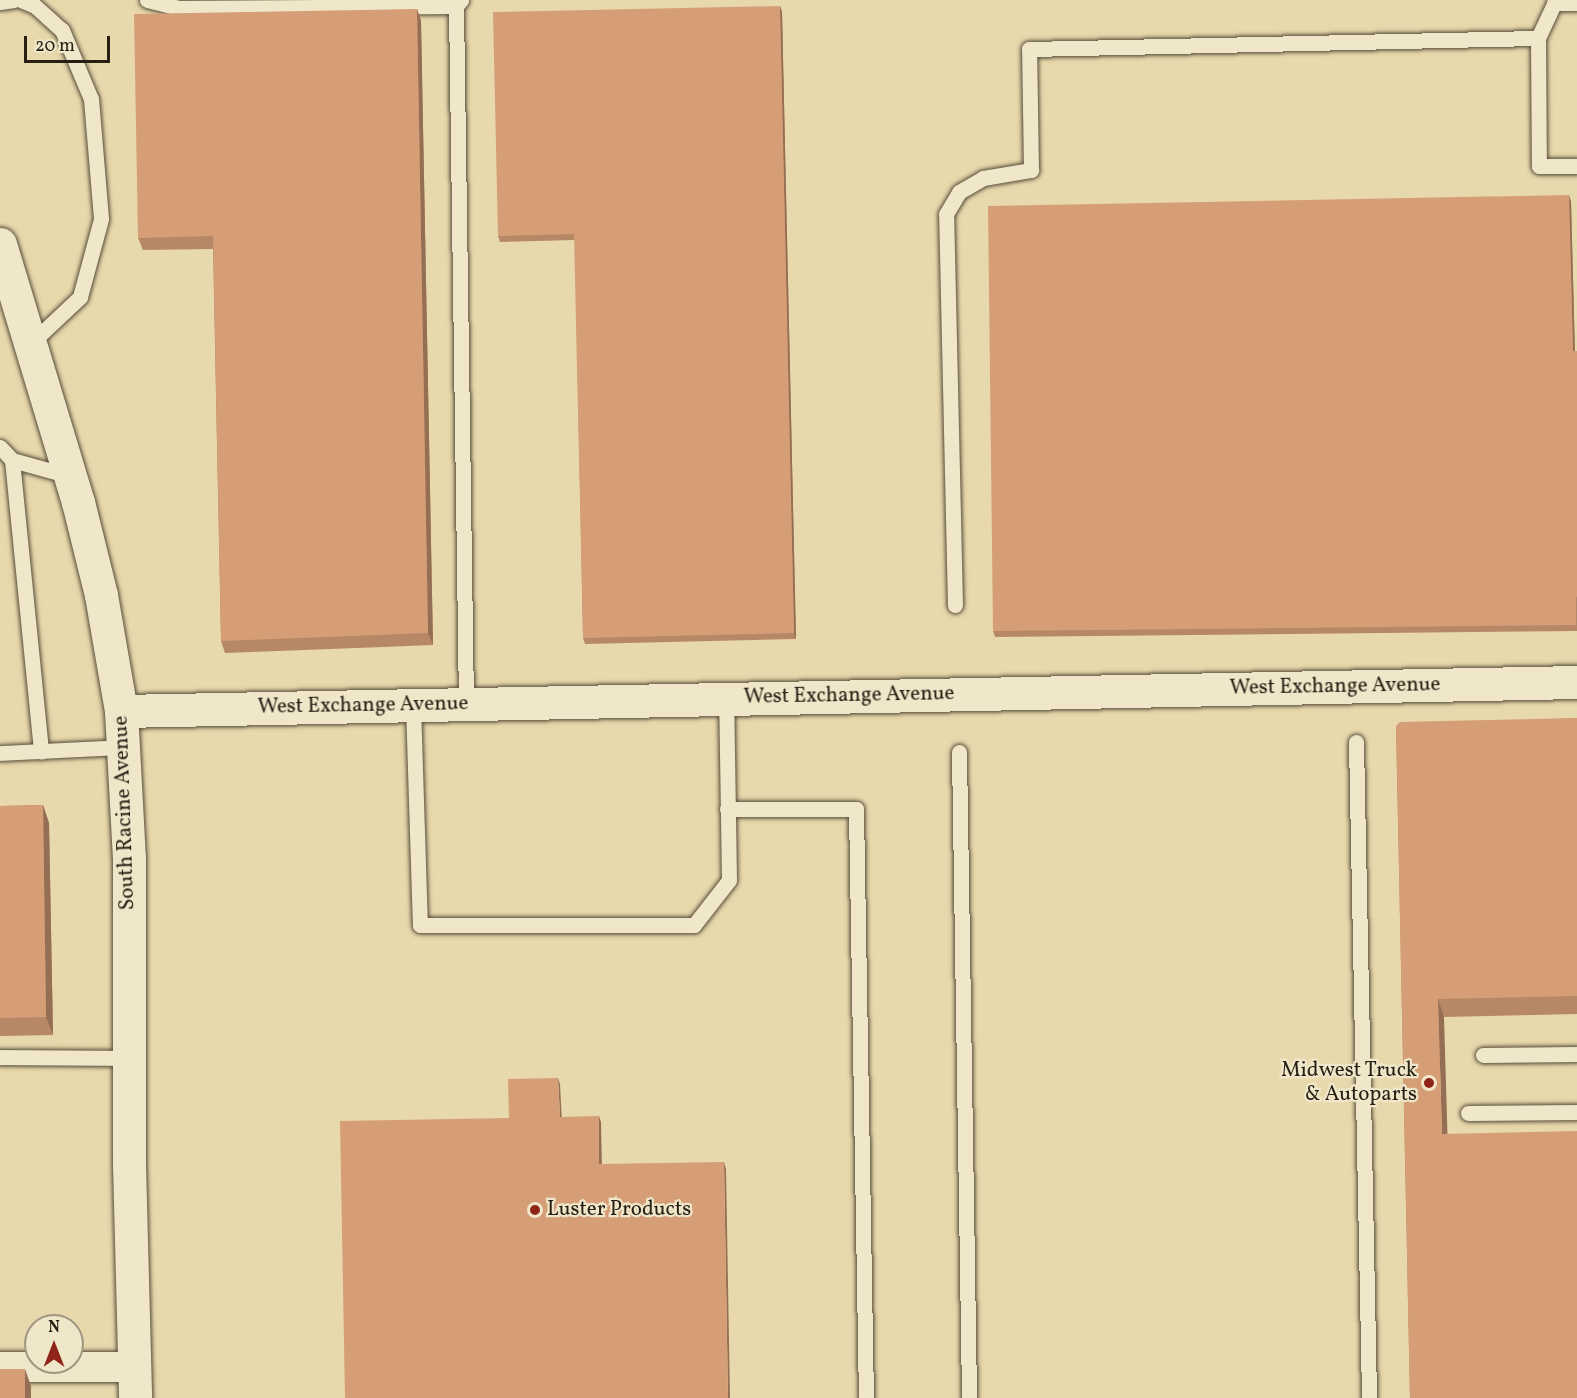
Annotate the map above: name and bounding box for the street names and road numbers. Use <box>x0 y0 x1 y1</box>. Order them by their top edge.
street label: West Exchange Avenue <box>1229 673 1441 701</box>
street label: West Exchange Avenue <box>743 682 955 710</box>
street label: West Exchange Avenue <box>257 692 469 720</box>
street label: South Racine Avenue <box>109 715 141 911</box>

